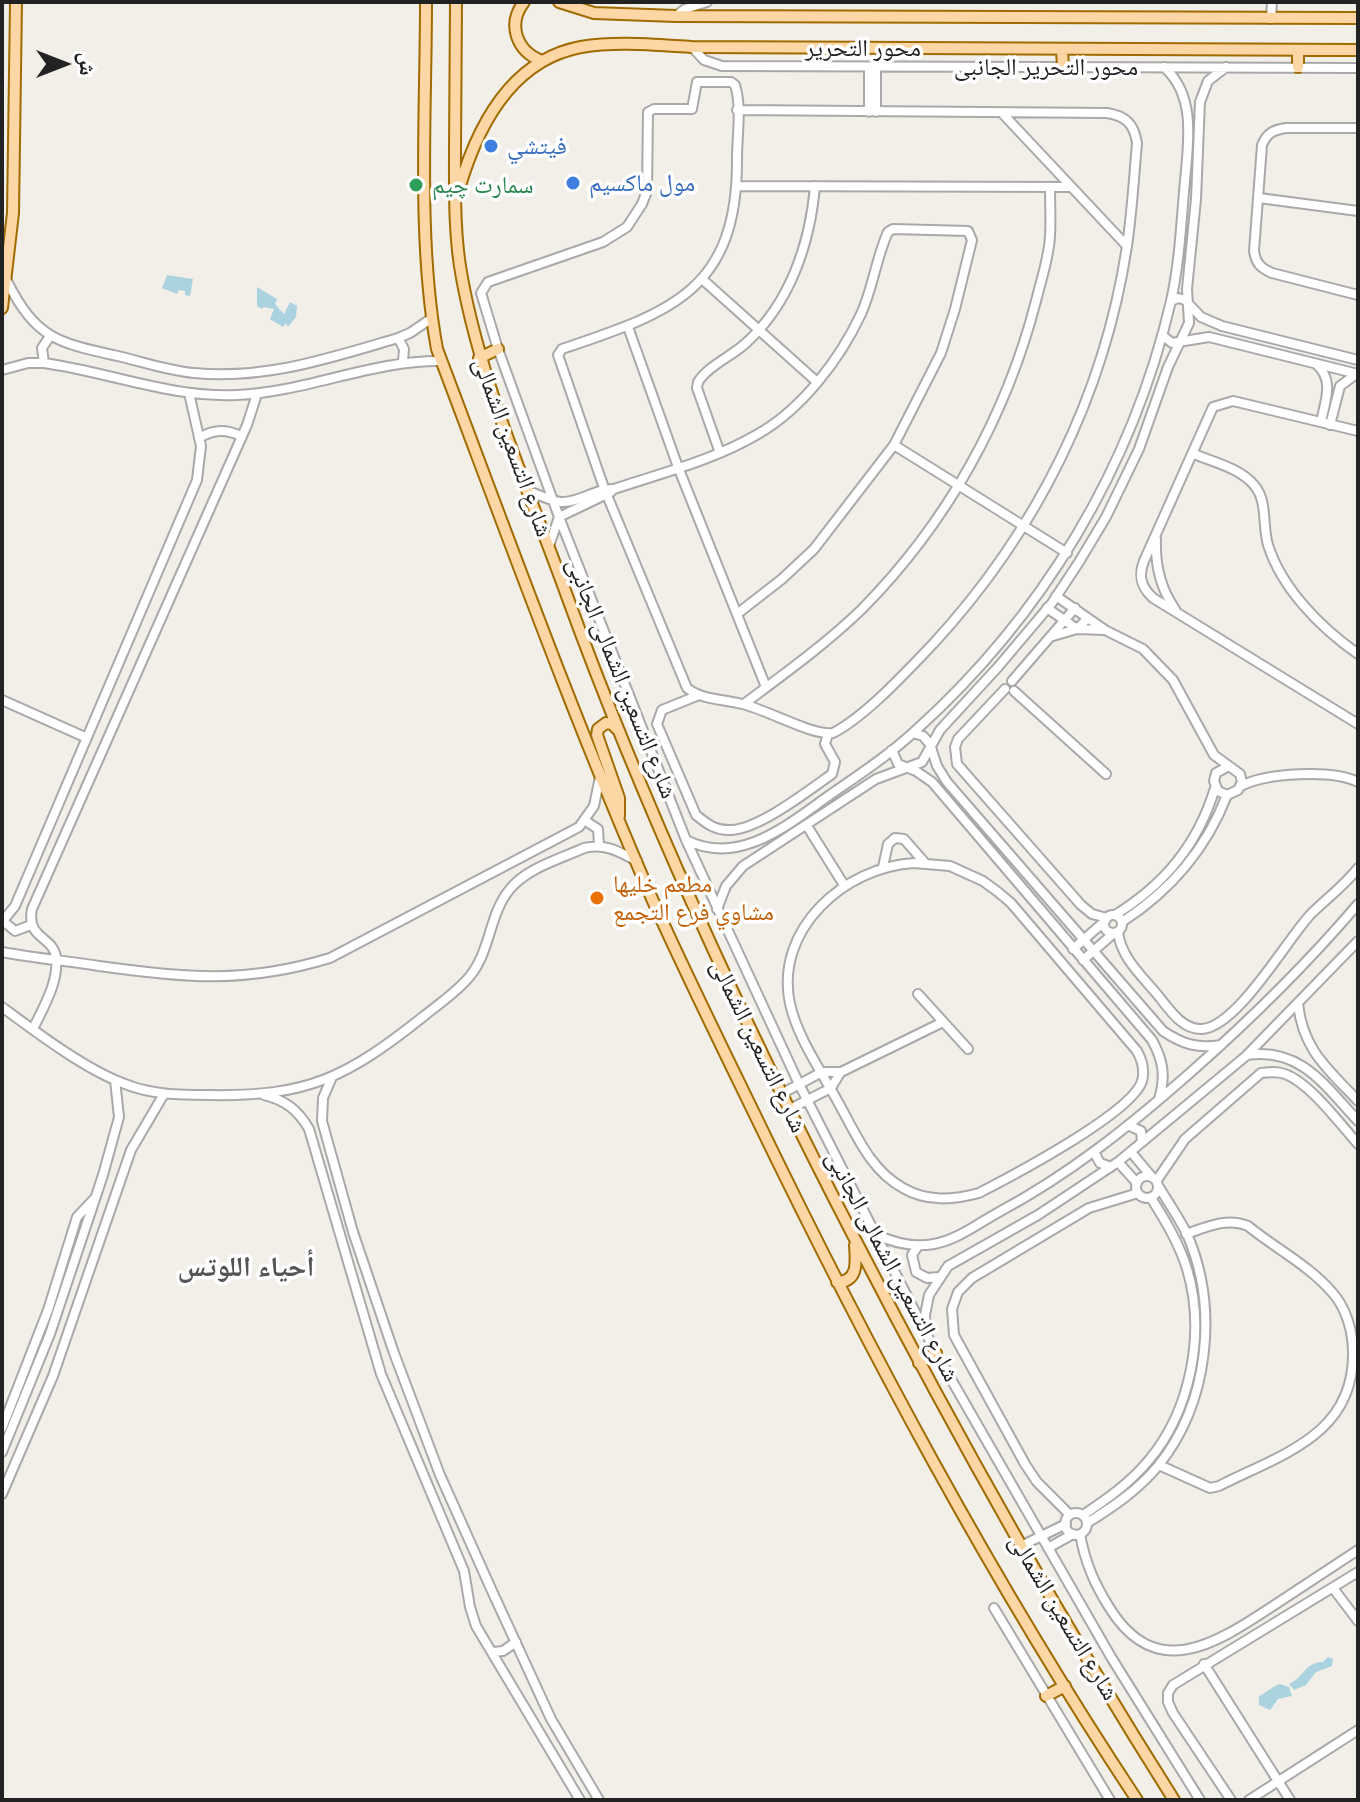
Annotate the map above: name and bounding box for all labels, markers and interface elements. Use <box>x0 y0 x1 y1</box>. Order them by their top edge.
north arrow <box>24 24 104 104</box>
street label: محور التحرير <box>805 34 921 62</box>
text: ش <box>76 52 101 76</box>
street label: محور التحرير الجانبى <box>954 53 1138 81</box>
place label: فيتشي <box>507 132 567 160</box>
marker: فيتشي <box>482 137 500 155</box>
place label: مول ماكسيم <box>589 169 695 197</box>
place label: سمارت چيم <box>432 171 534 199</box>
marker: مول ماكسيم <box>564 174 582 192</box>
marker: سمارت چيم <box>407 176 425 194</box>
street label: شارع التسعين الشمالى <box>467 353 559 541</box>
street label: شارع التسعين الشمالى الجانبى <box>560 553 684 803</box>
place label: مطعم خليها مشاوي فرع التجمع <box>613 870 774 926</box>
marker: مطعم خليها مشاوي فرع التجمع <box>588 889 606 907</box>
street label: شارع التسعين الشمالى <box>705 955 813 1137</box>
street label: شارع التسعين الشمالى الجانبى <box>820 1146 966 1386</box>
district label: أحياء اللوتس <box>178 1250 314 1284</box>
street label: شارع التسعين الشمالى <box>1003 1529 1125 1705</box>

